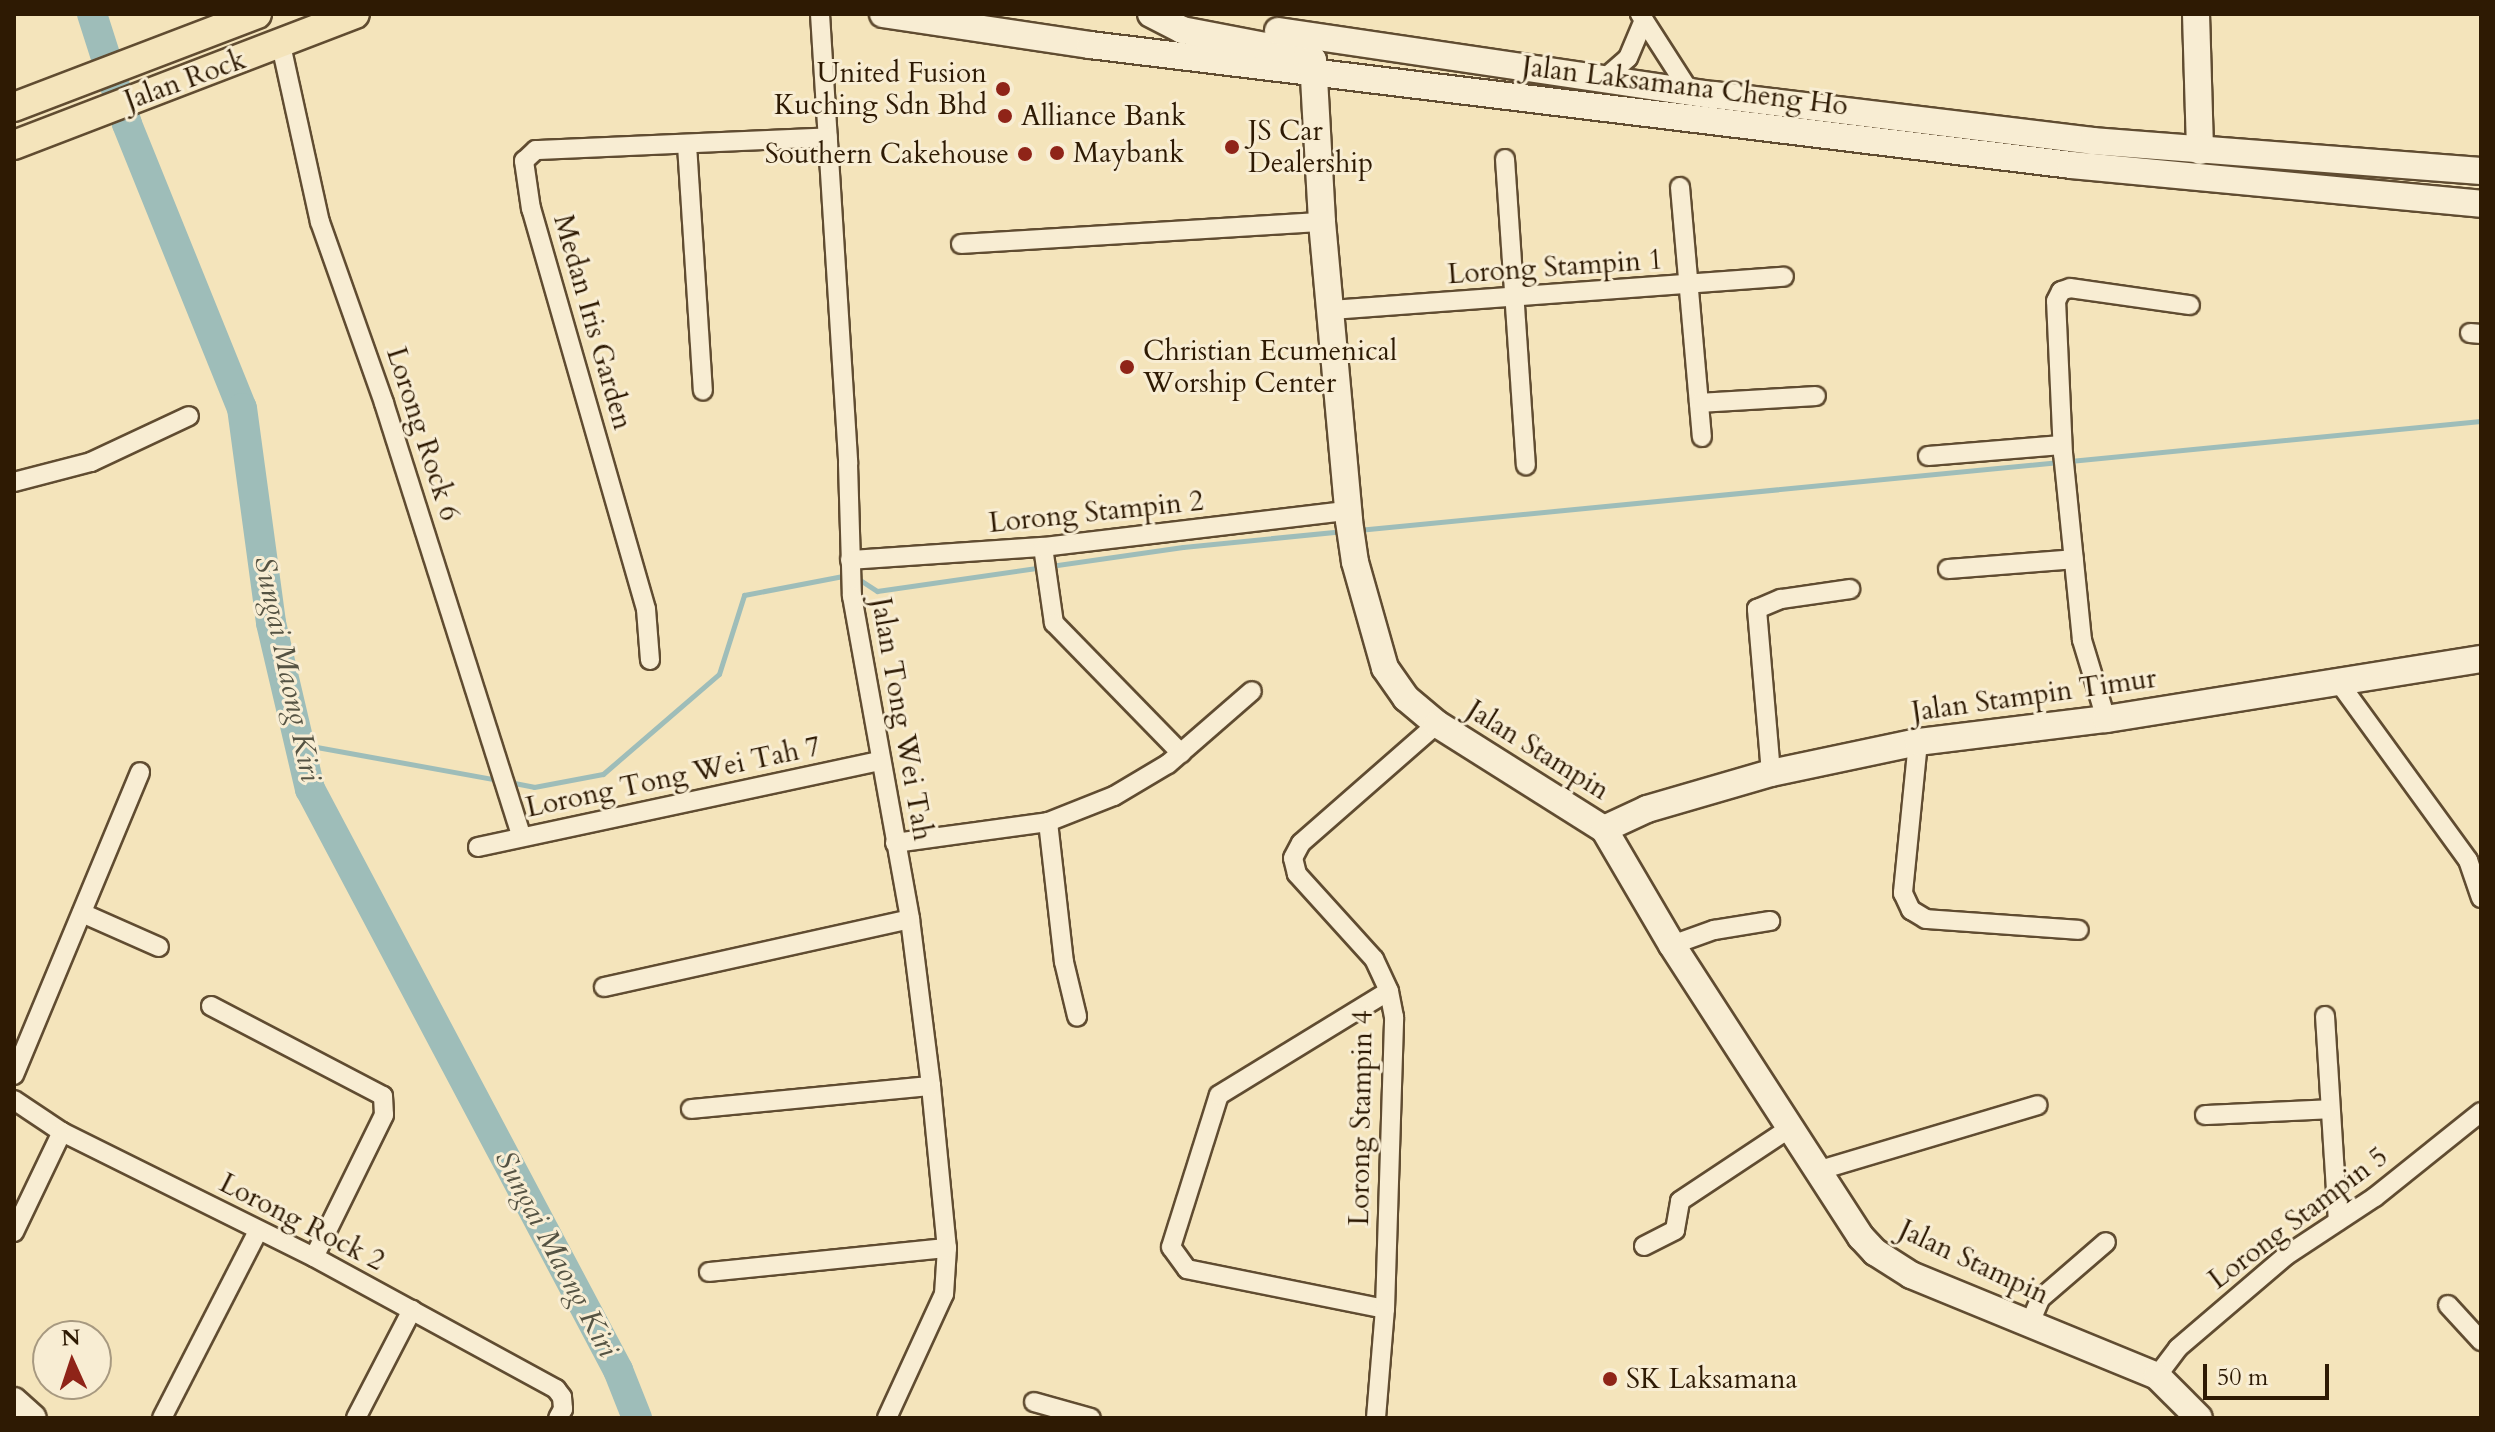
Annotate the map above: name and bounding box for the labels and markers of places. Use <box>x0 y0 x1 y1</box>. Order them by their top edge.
place label: United Fusion Kuching Sdn Bhd <box>774 56 987 122</box>
marker: United Fusion Kuching Sdn Bhd <box>994 80 1012 98</box>
place label: Alliance Bank <box>1021 99 1186 133</box>
marker: Alliance Bank <box>996 107 1014 125</box>
place label: JS Car Dealership <box>1248 114 1373 180</box>
place label: Maybank <box>1073 136 1184 170</box>
place label: Southern Cakehouse <box>765 137 1009 171</box>
marker: JS Car Dealership <box>1223 138 1241 156</box>
marker: Maybank <box>1048 144 1066 162</box>
marker: Southern Cakehouse <box>1016 145 1034 163</box>
place label: Christian Ecumenical Worship Center <box>1143 334 1397 400</box>
marker: Christian Ecumenical Worship Center <box>1118 358 1136 376</box>
place label: SK Laksamana <box>1626 1362 1798 1396</box>
marker: SK Laksamana <box>1601 1370 1619 1388</box>

